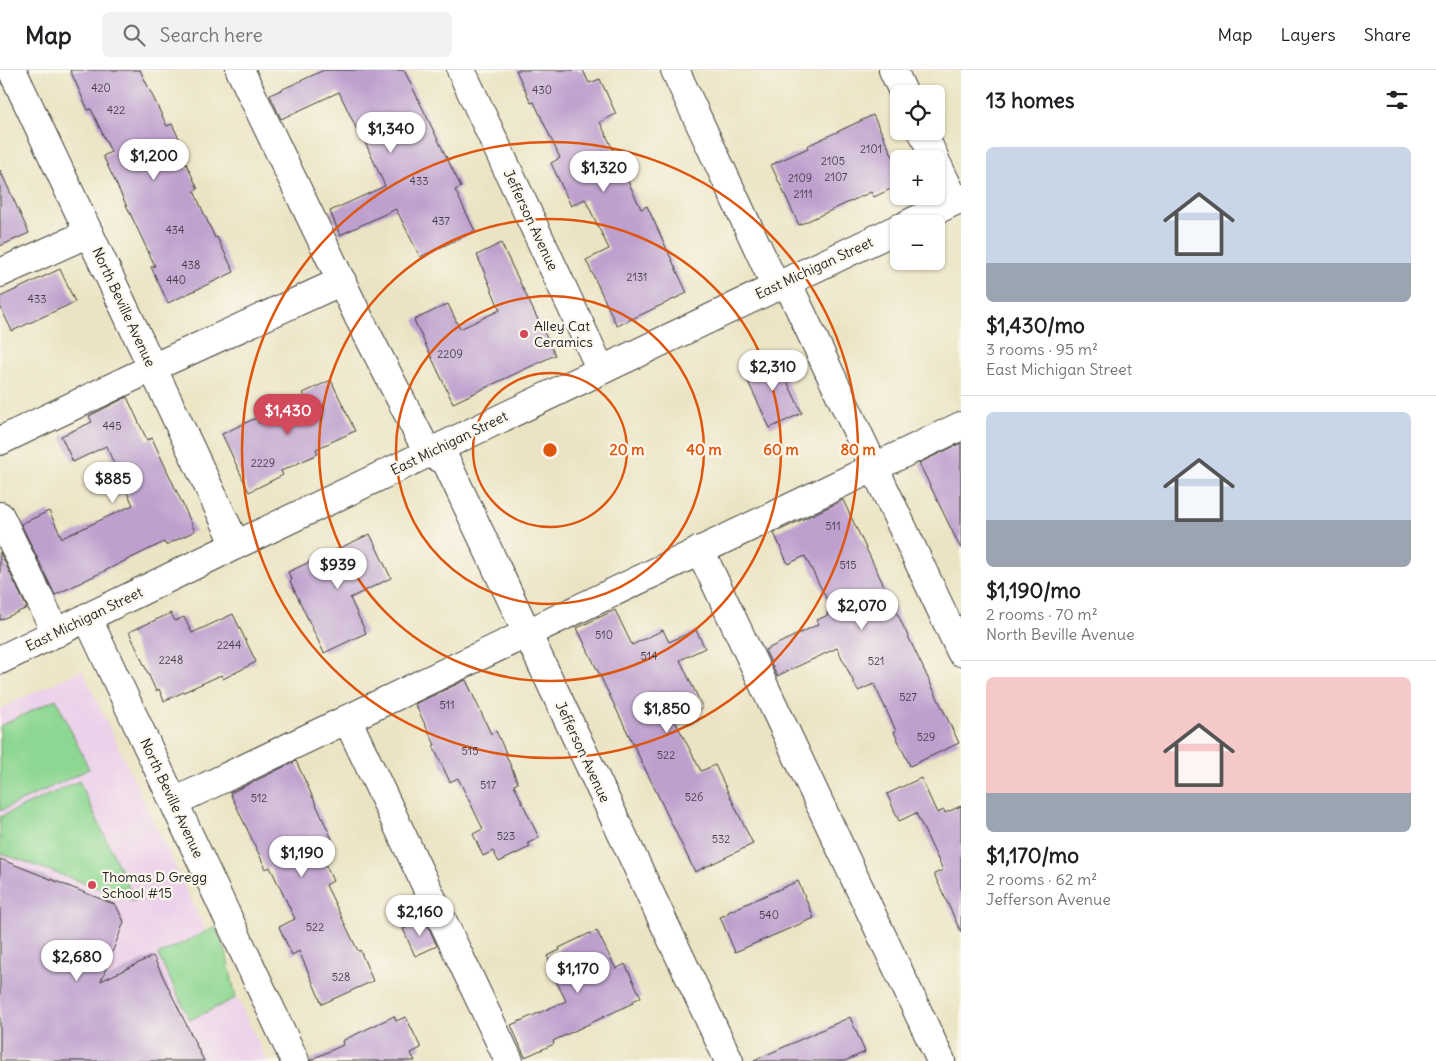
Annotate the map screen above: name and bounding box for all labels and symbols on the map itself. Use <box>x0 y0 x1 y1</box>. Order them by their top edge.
house number: 420 <box>91 81 111 95</box>
house number: 430 <box>532 83 552 97</box>
house number: 422 <box>107 103 125 117</box>
pin: $1,340 <box>350 112 432 154</box>
pin: $1,200 <box>113 138 195 181</box>
house number: 2101 <box>860 142 882 156</box>
pin: $1,320 <box>563 150 645 193</box>
house number: 2105 <box>821 154 845 168</box>
street label: Jefferson Avenue <box>500 167 562 273</box>
house number: 2107 <box>825 170 848 184</box>
house number: 2109 <box>788 171 812 185</box>
house number: 433 <box>410 174 428 188</box>
house number: 2111 <box>793 187 813 201</box>
house number: 437 <box>432 214 451 228</box>
house number: 434 <box>166 223 184 237</box>
street label: East Michigan Street <box>752 233 876 303</box>
street label: North Beville Avenue <box>88 244 160 370</box>
house number: 438 <box>182 258 200 272</box>
house number: 2131 <box>627 270 647 284</box>
house number: 440 <box>166 273 186 287</box>
house number: 433 <box>28 292 46 306</box>
place label: Alley Cat Ceramics <box>534 317 593 351</box>
marker: Alley Cat Ceramics <box>518 328 530 340</box>
house number: 2209 <box>437 347 463 361</box>
pin: $2,310 <box>732 350 814 392</box>
pin: $1,430 <box>247 394 329 436</box>
street label: East Michigan Street <box>388 407 511 479</box>
house number: 445 <box>102 419 122 433</box>
text: 20 m <box>610 440 644 459</box>
text: 40 m <box>686 440 722 459</box>
text: 60 m <box>763 440 799 459</box>
text: 80 m <box>840 440 876 459</box>
centre of rings <box>541 441 559 459</box>
house number: 2229 <box>251 456 275 470</box>
pin: $885 <box>83 462 143 504</box>
house number: 511 <box>825 519 841 533</box>
pin: $939 <box>308 548 368 590</box>
house number: 515 <box>839 558 857 572</box>
street label: East Michigan Street <box>23 583 146 655</box>
pin: $2,070 <box>821 588 903 631</box>
house number: 510 <box>595 628 613 642</box>
house number: 2244 <box>217 638 241 652</box>
house number: 514 <box>640 649 658 663</box>
house number: 2248 <box>159 653 183 667</box>
house number: 521 <box>868 654 884 668</box>
house number: 527 <box>899 690 917 704</box>
pin: $1,850 <box>626 692 708 734</box>
house number: 511 <box>439 698 455 712</box>
street label: Jefferson Avenue <box>552 699 614 805</box>
house number: 529 <box>917 730 935 744</box>
street label: North Beville Avenue <box>136 735 208 861</box>
house number: 515 <box>461 744 479 758</box>
house number: 522 <box>657 748 675 762</box>
house number: 517 <box>480 778 497 792</box>
house number: 526 <box>685 790 703 804</box>
house number: 512 <box>251 791 267 805</box>
house number: 523 <box>497 829 515 843</box>
house number: 532 <box>712 832 730 846</box>
pin: $1,190 <box>261 836 343 878</box>
place label: Thomas D Gregg School #15 <box>102 868 207 902</box>
marker: Thomas D Gregg School #15 <box>86 879 98 891</box>
pin: $2,160 <box>379 894 461 937</box>
house number: 540 <box>759 908 779 922</box>
house number: 522 <box>306 920 324 934</box>
pin: $2,680 <box>36 940 118 982</box>
pin: $1,170 <box>537 952 619 994</box>
house number: 528 <box>332 970 350 984</box>

